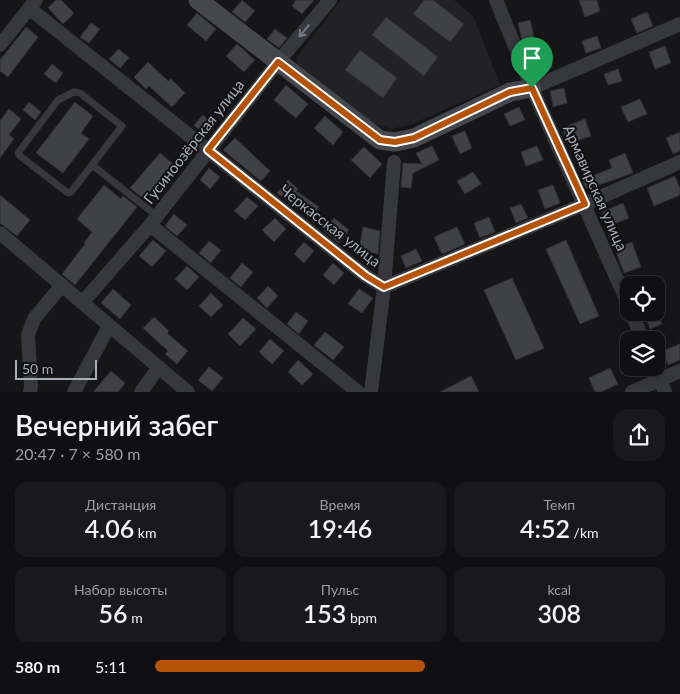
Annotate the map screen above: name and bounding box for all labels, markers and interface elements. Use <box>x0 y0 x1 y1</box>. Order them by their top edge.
one-way arrow <box>298 25 310 38</box>
pin <box>511 37 553 88</box>
icon: arrive <box>518 44 546 72</box>
street label: Гусиноозёрская улица <box>139 76 247 207</box>
street label: Армавирская улица <box>560 122 632 253</box>
street label: Черкасская улица <box>277 180 385 270</box>
map controls <box>620 276 665 376</box>
button: locate <box>620 276 665 321</box>
button: layers <box>620 331 665 376</box>
scale bar <box>15 357 98 380</box>
text: 50 m <box>22 360 53 377</box>
text: Вечерний забег <box>15 408 218 442</box>
button: share <box>613 409 665 461</box>
text: 20:47 · 7 × 580 m <box>15 444 140 463</box>
text: Дистанция <box>85 496 156 513</box>
text: Время <box>320 496 360 513</box>
text: Темп <box>543 496 575 513</box>
text: 4.06 <box>85 513 134 543</box>
text: 19:46 <box>308 513 372 543</box>
text: 4:52 <box>520 513 570 543</box>
text: km <box>134 524 156 541</box>
text: /km <box>570 524 599 541</box>
text: Набор высоты <box>74 581 167 598</box>
text: Пульс <box>321 581 359 598</box>
text: kcal <box>547 581 571 598</box>
text: 56 <box>99 598 128 628</box>
text: 153 <box>303 598 346 628</box>
text: 308 <box>538 598 581 628</box>
text: m <box>128 609 143 626</box>
text: bpm <box>346 609 377 626</box>
text: 580 m <box>15 657 60 676</box>
text: 5:11 <box>95 657 127 676</box>

